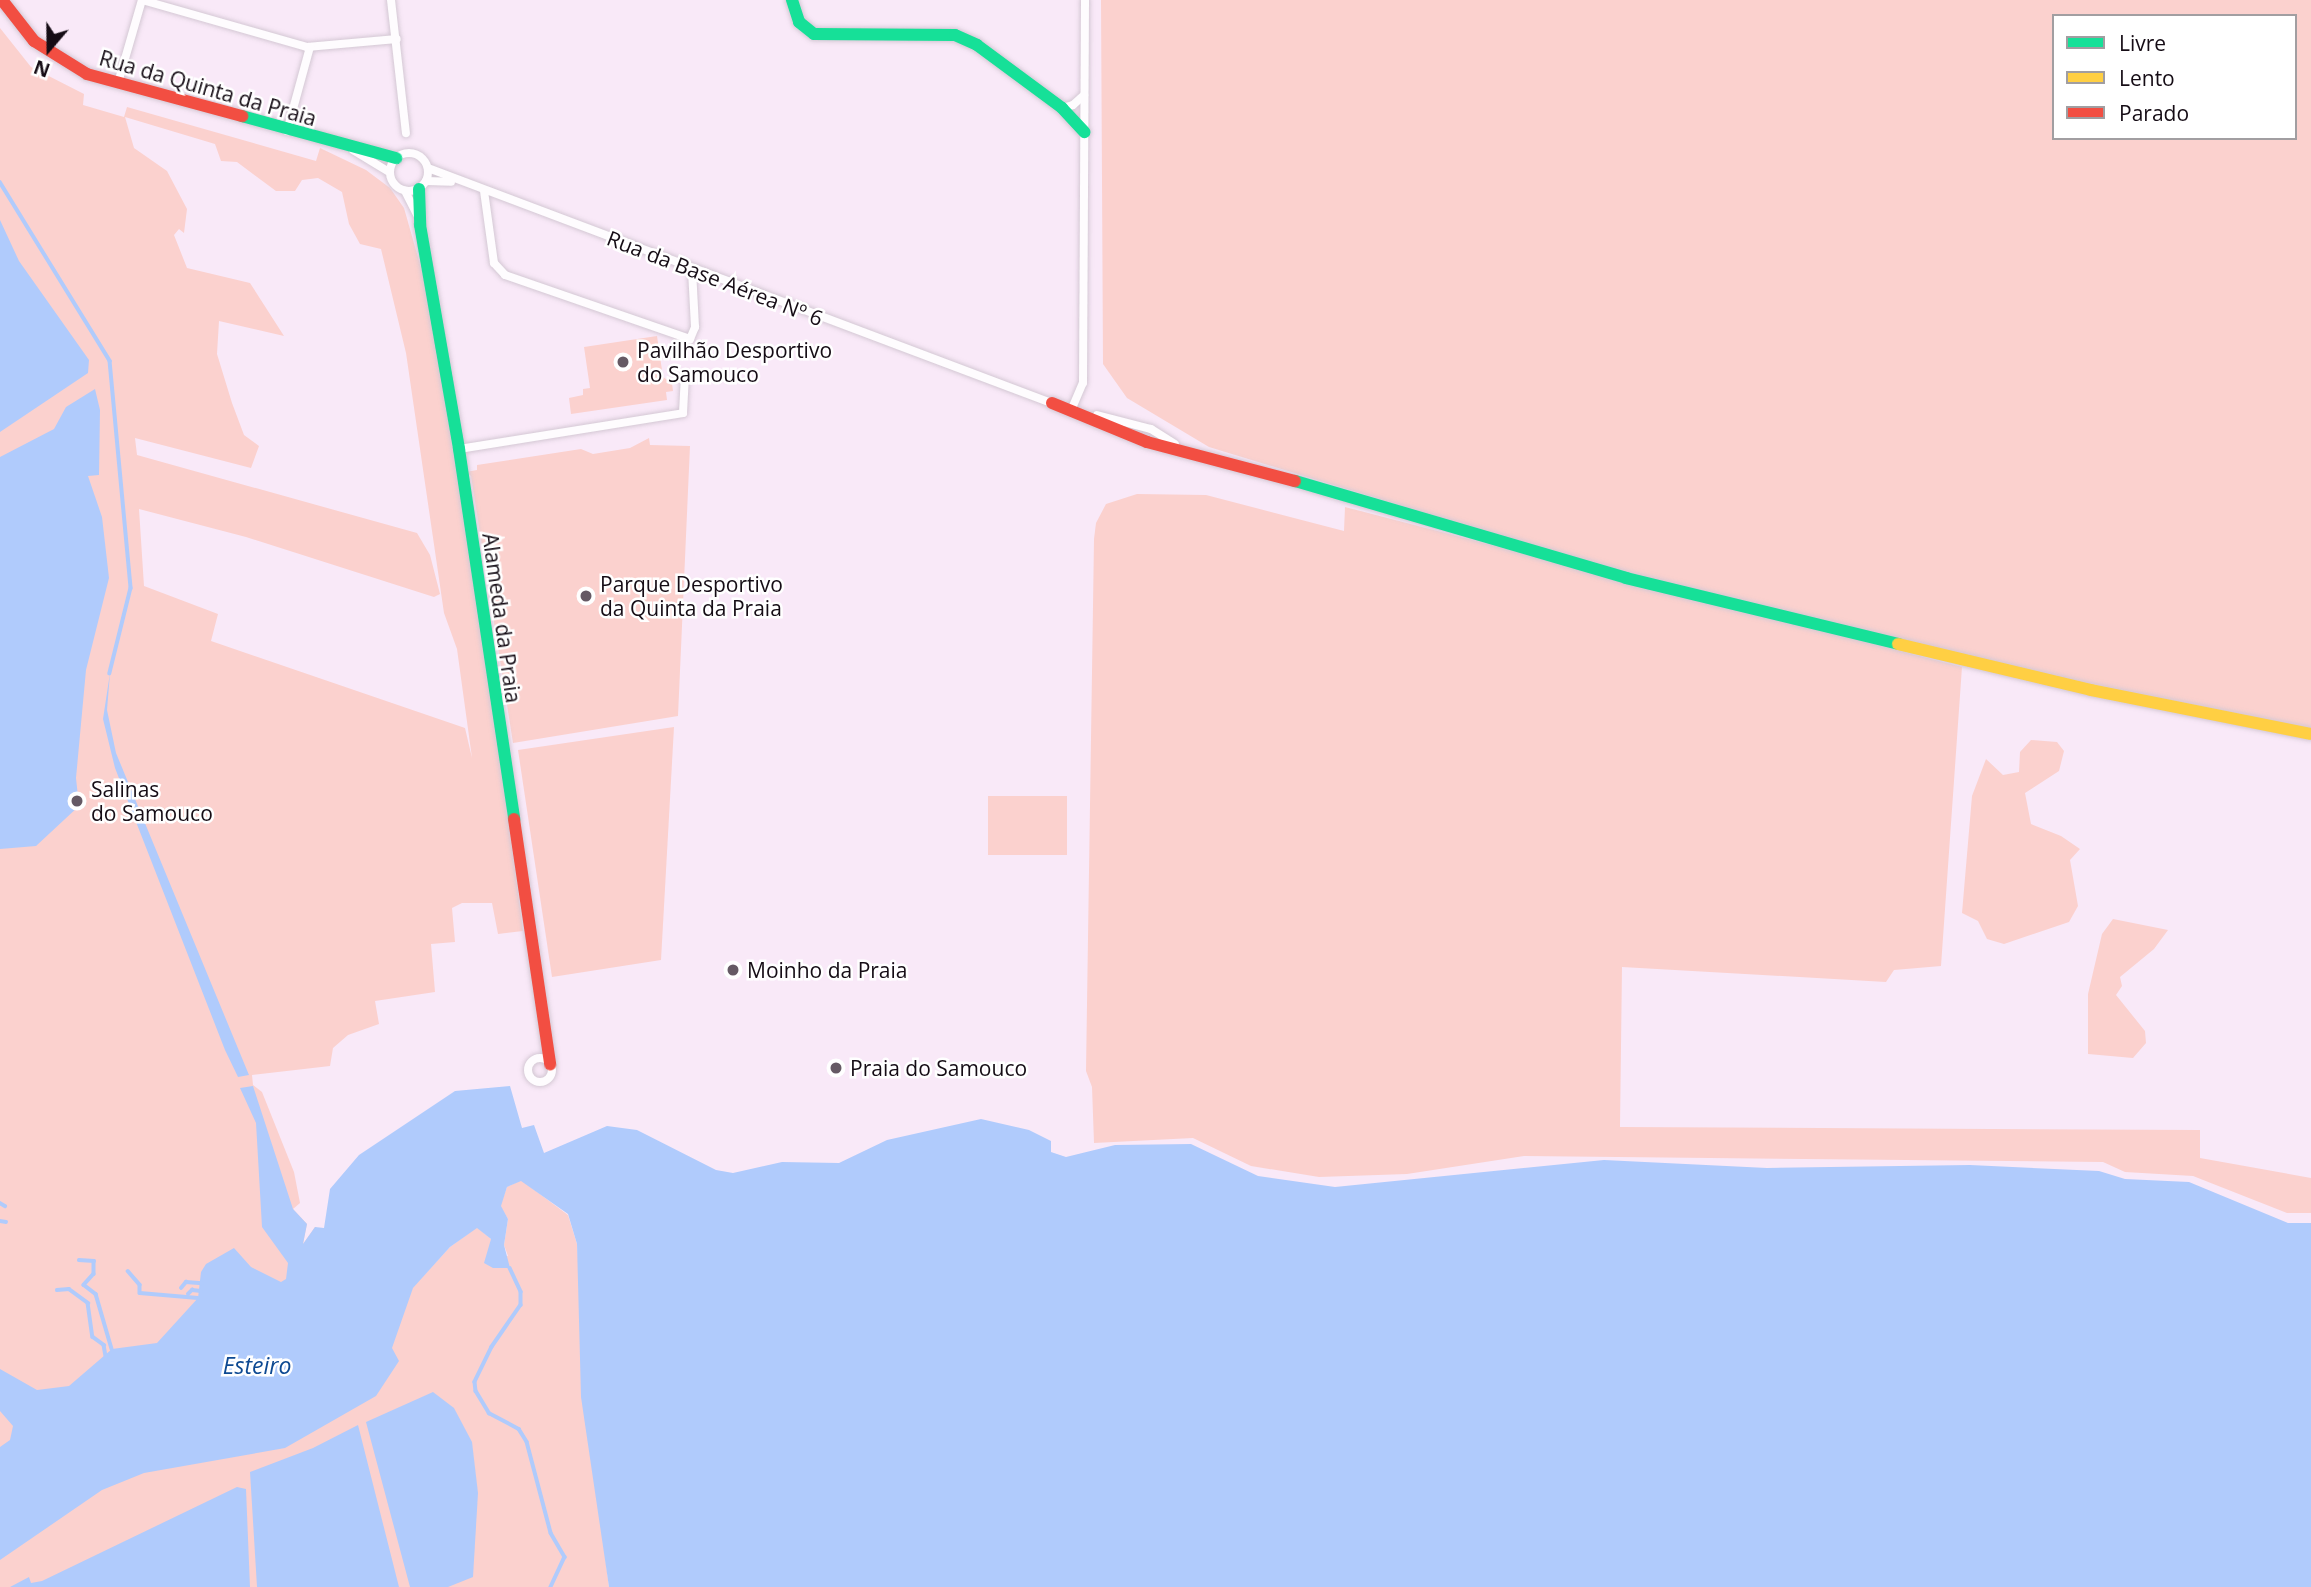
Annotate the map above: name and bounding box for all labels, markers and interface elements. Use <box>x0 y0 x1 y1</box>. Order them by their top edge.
north arrow <box>14 14 84 84</box>
legend <box>2052 14 2297 140</box>
text: Livre <box>2119 29 2166 57</box>
street label: Rua da Quinta da Praia <box>96 45 320 131</box>
text: N <box>30 54 54 84</box>
text: Lento <box>2119 64 2175 92</box>
text: Parado <box>2119 99 2189 127</box>
street label: Rua da Base Aérea Nº 6 <box>604 225 826 331</box>
place label: Pavilhão Desportivo do Samouco <box>637 337 832 387</box>
marker: Pavilhão Desportivo do Samouco <box>615 354 631 370</box>
street label: Alameda da Praia <box>478 531 526 705</box>
place label: Parque Desportivo da Quinta da Praia <box>600 571 783 621</box>
marker: Parque Desportivo da Quinta da Praia <box>578 588 594 604</box>
place label: Salinas do Samouco <box>91 776 213 826</box>
marker: Salinas do Samouco <box>69 793 85 809</box>
place label: Moinho da Praia <box>747 957 907 983</box>
marker: Moinho da Praia <box>725 962 741 978</box>
place label: Praia do Samouco <box>850 1055 1027 1081</box>
marker: Praia do Samouco <box>828 1060 844 1076</box>
water label: Esteiro <box>223 1351 291 1379</box>

